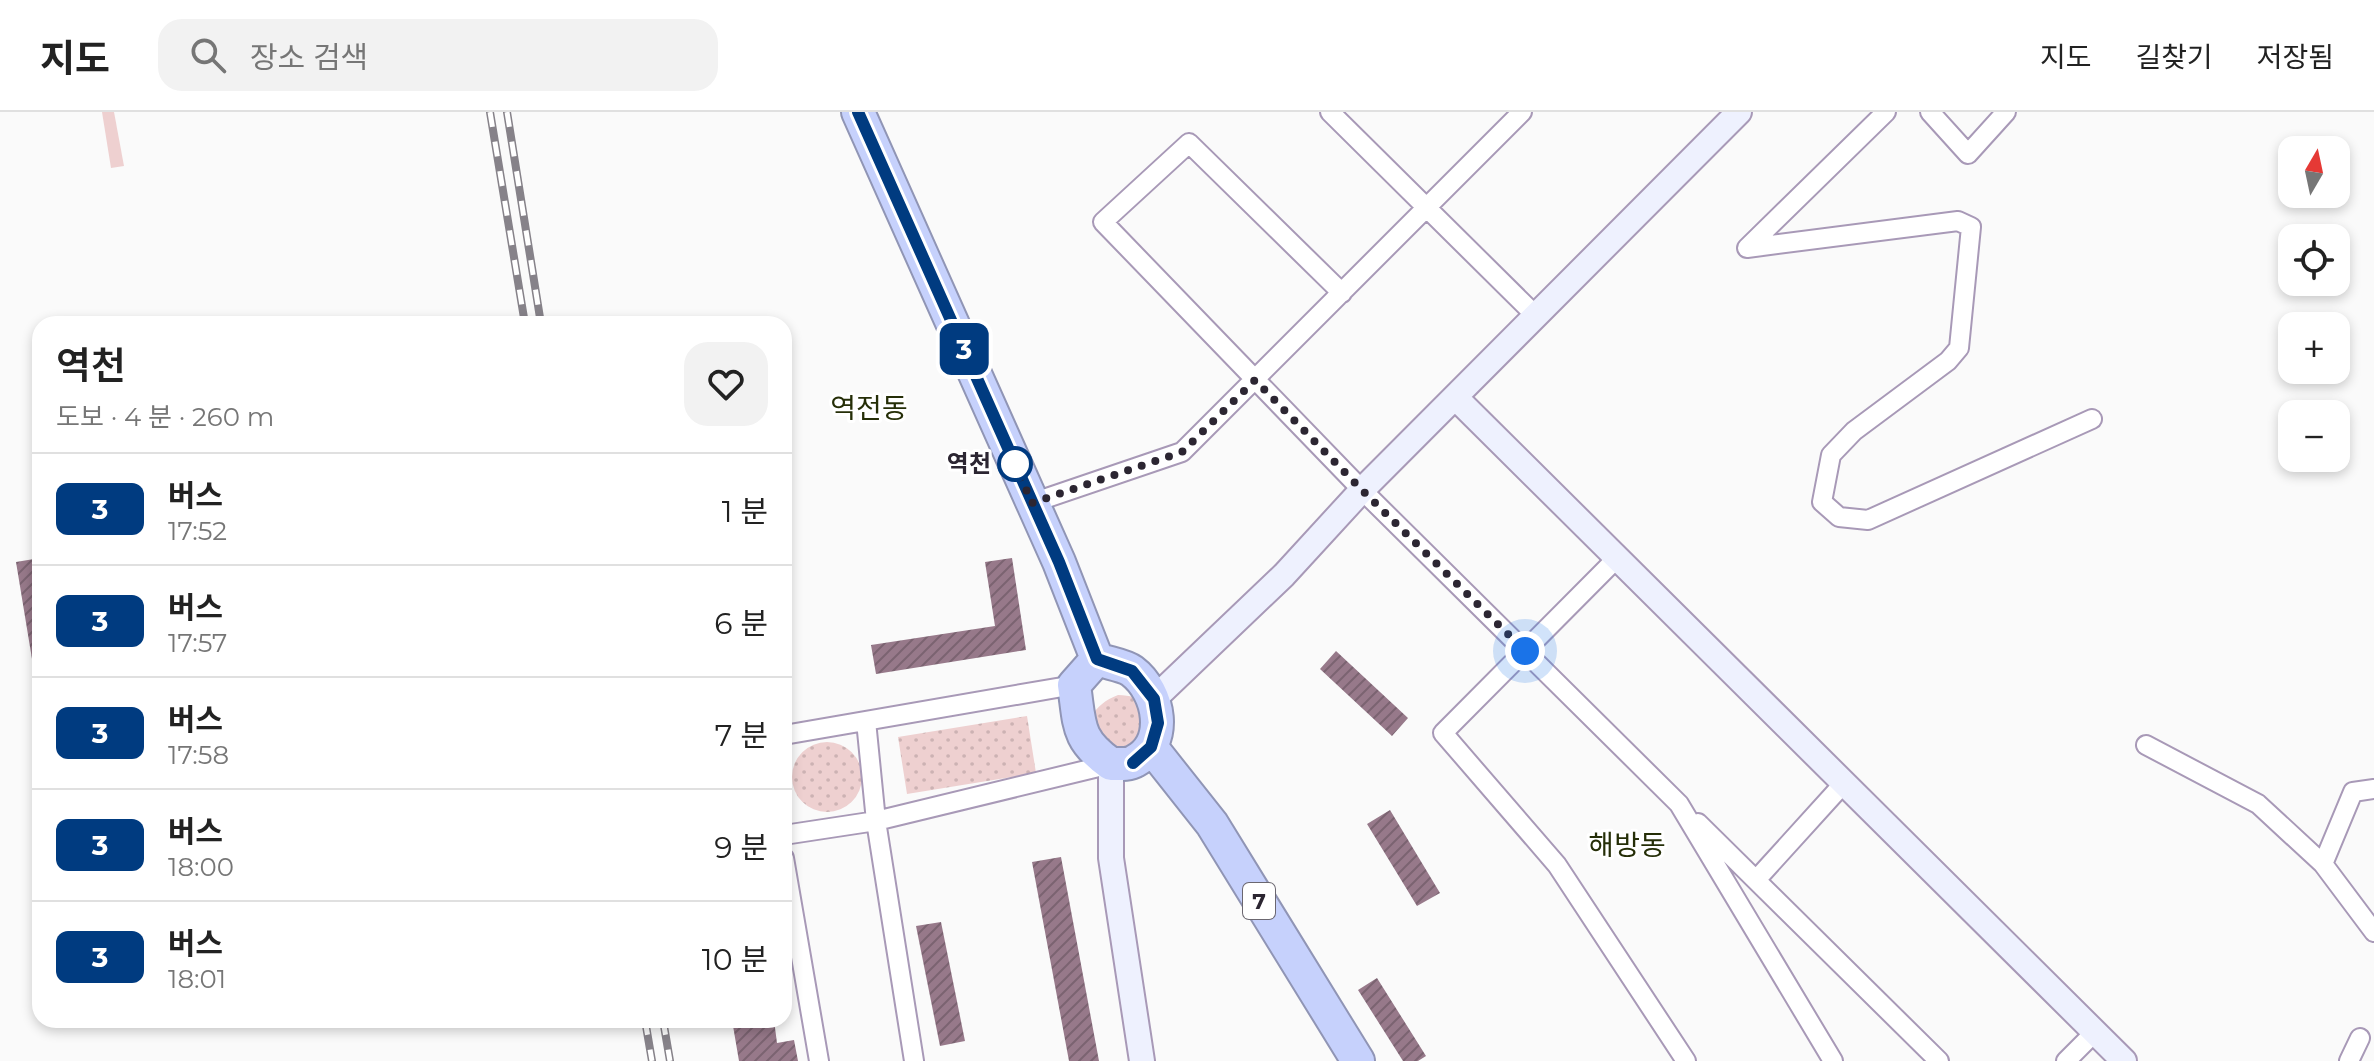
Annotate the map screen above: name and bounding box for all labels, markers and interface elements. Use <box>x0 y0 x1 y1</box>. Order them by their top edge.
search box <box>158 19 718 91</box>
icon: search <box>186 33 230 77</box>
text: 지도 <box>40 35 110 82</box>
text: 장소 검색 <box>250 39 368 76</box>
text: 지도 <box>2040 40 2091 74</box>
text: 길찾기 <box>2135 40 2213 74</box>
text: 저장됨 <box>2257 40 2334 74</box>
north arrow <box>2278 136 2350 208</box>
map controls <box>2278 136 2350 472</box>
button: locate <box>2278 224 2350 296</box>
button: + <box>2278 312 2350 384</box>
line badge: 3 <box>938 323 990 375</box>
text: 3 <box>956 332 972 366</box>
text: 역천 <box>56 342 126 389</box>
button: heart <box>684 342 768 426</box>
district label: 역전동 <box>830 391 908 425</box>
button: − <box>2278 400 2350 472</box>
text: 도보 · 4 분 · 260 m <box>56 401 274 433</box>
marker: 역천 <box>998 447 1032 481</box>
place label: 역천 <box>947 449 991 478</box>
text: 버스 <box>168 477 223 514</box>
text: 3 <box>92 492 108 526</box>
text: 1 분 <box>722 493 768 530</box>
text: 17:52 <box>168 515 227 547</box>
text: 버스 <box>168 589 223 626</box>
text: 3 <box>92 604 108 638</box>
text: 6 분 <box>714 605 768 642</box>
text: 17:57 <box>168 627 227 659</box>
your location <box>1505 631 1545 671</box>
text: 버스 <box>168 701 223 738</box>
text: 3 <box>92 716 108 750</box>
text: 7 분 <box>715 717 768 754</box>
text: 17:58 <box>168 739 229 771</box>
text: 버스 <box>168 813 223 850</box>
text: 3 <box>92 828 108 862</box>
district label: 해방동 <box>1588 828 1666 862</box>
text: 9 분 <box>714 829 768 866</box>
text: 18:00 <box>168 851 234 883</box>
road number: 7 <box>1243 883 1275 919</box>
text: 버스 <box>168 925 223 962</box>
text: 3 <box>92 940 108 974</box>
text: 10 분 <box>702 941 768 978</box>
text: 18:01 <box>168 963 226 995</box>

